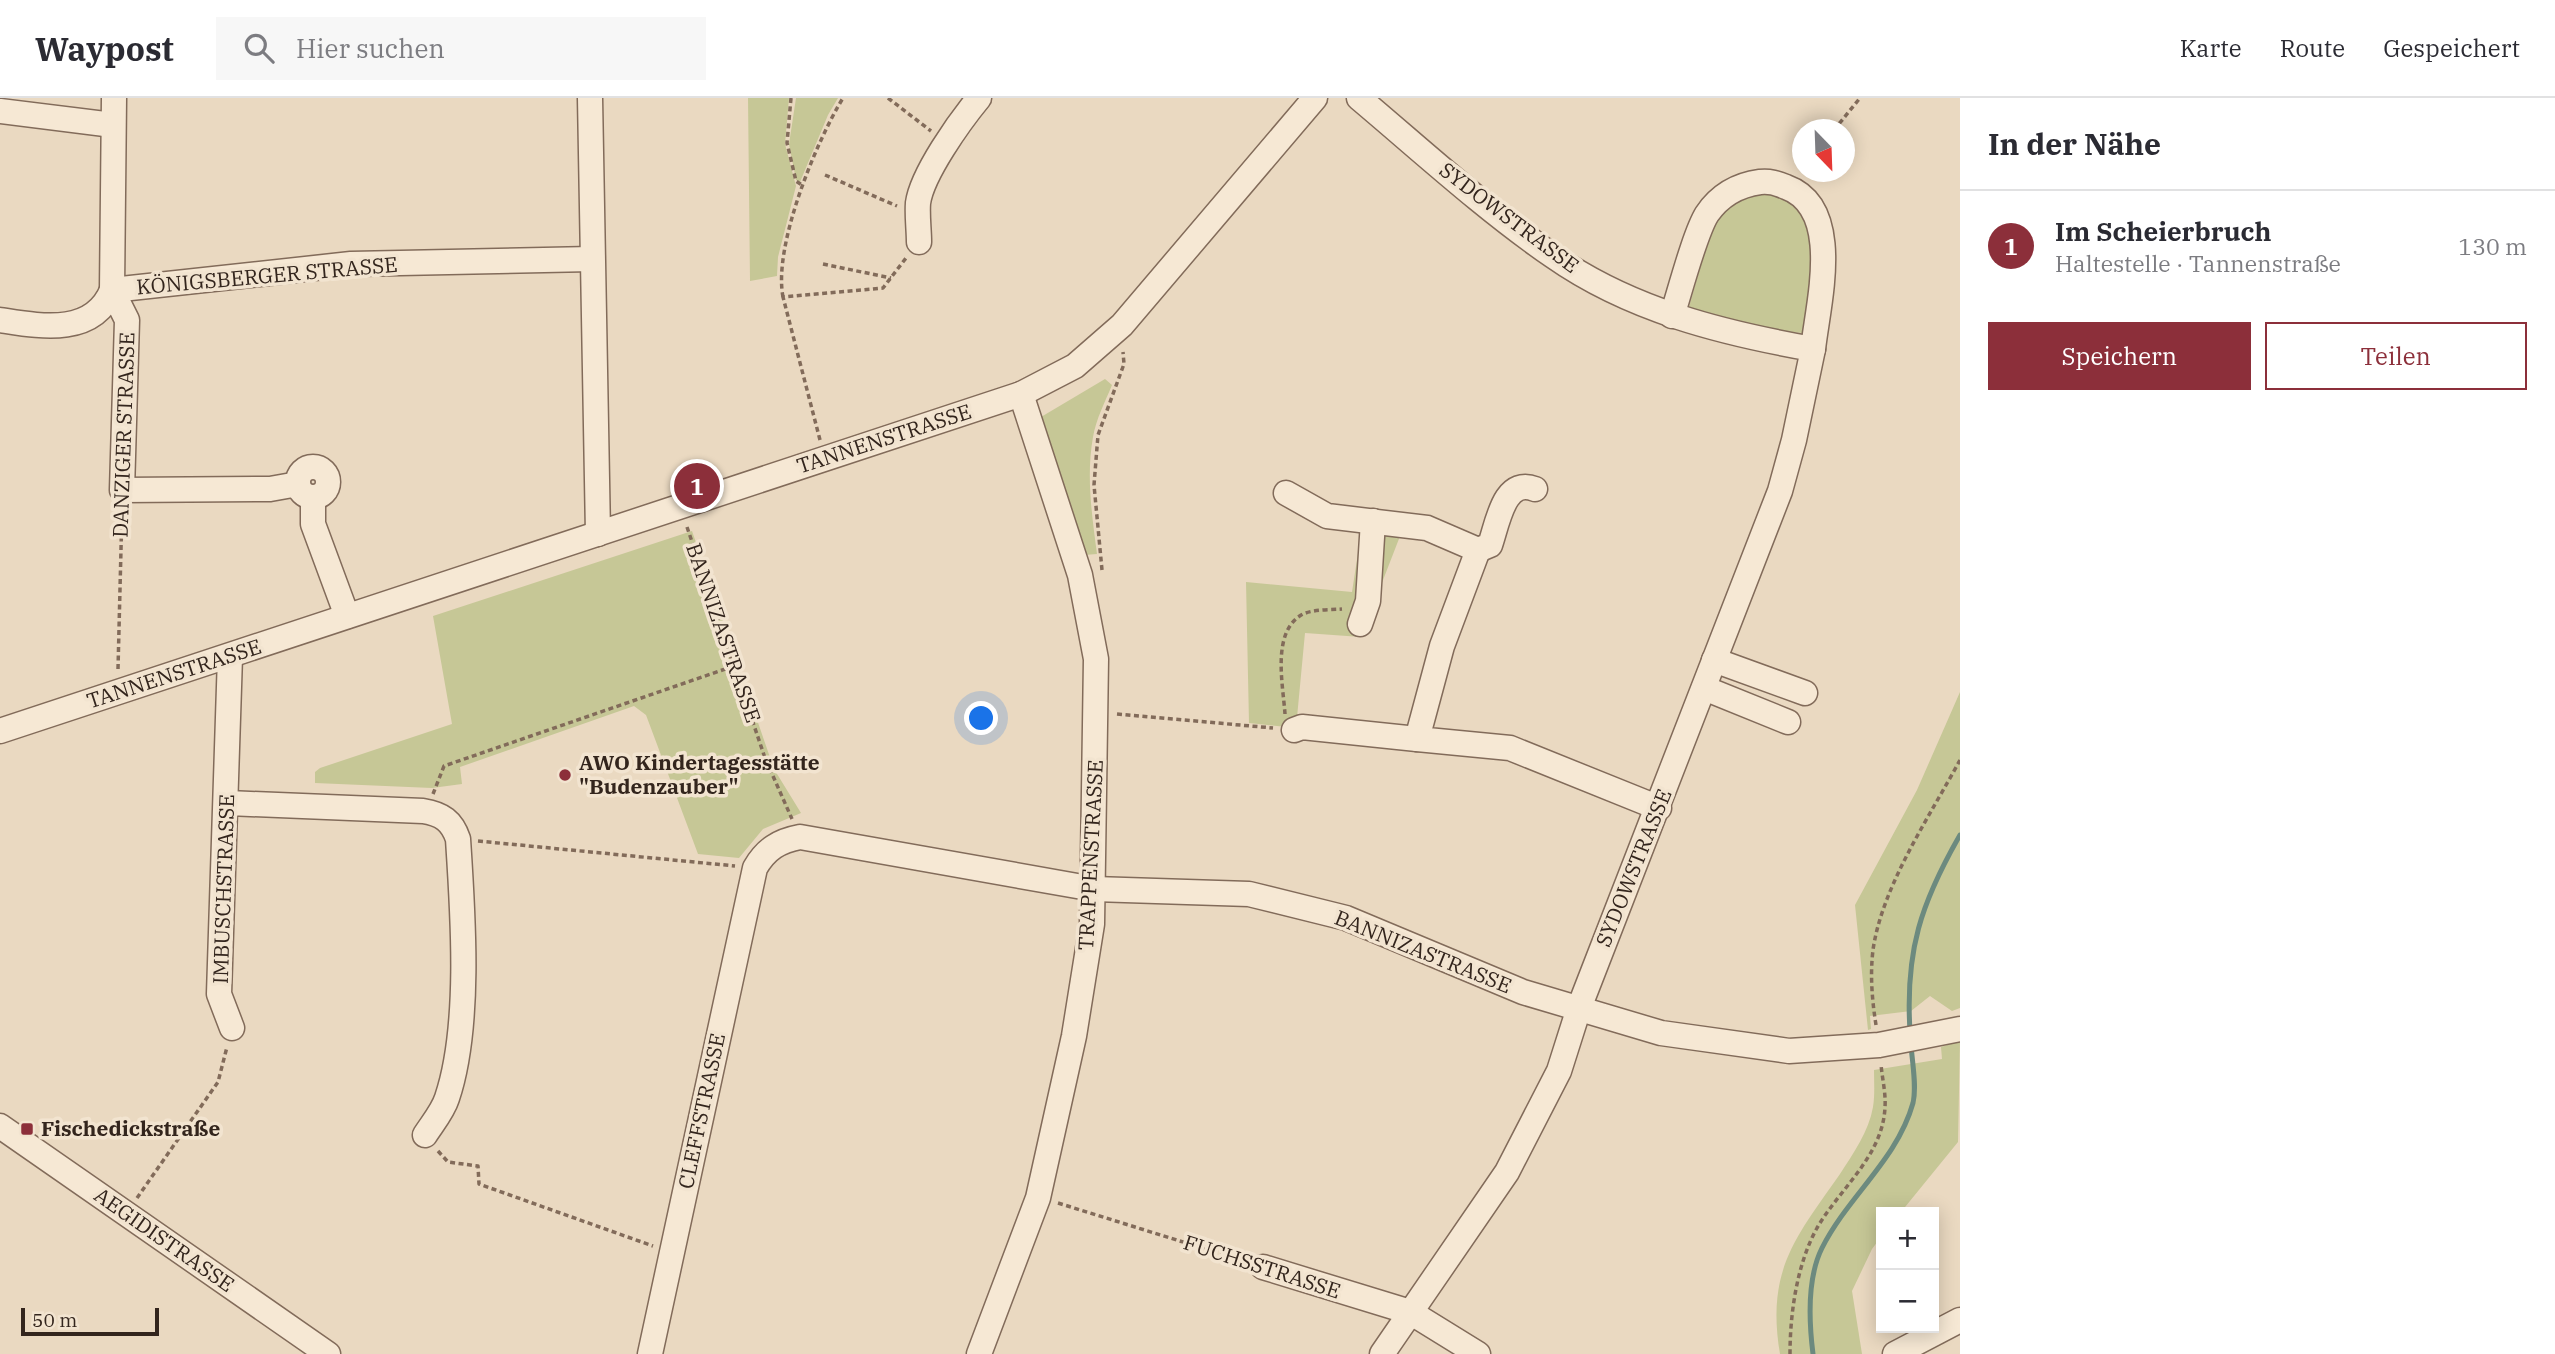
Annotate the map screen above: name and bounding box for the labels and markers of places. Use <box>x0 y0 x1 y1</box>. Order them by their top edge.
pin: 1 <box>674 460 720 512</box>
place label: AWO Kindertagesstätte "Budenzauber" <box>579 748 820 800</box>
marker: AWO Kindertagesstätte "Budenzauber" <box>557 767 573 783</box>
place label: Fischedickstraße <box>41 1114 221 1142</box>
marker: Fischedickstraße <box>19 1121 35 1137</box>

